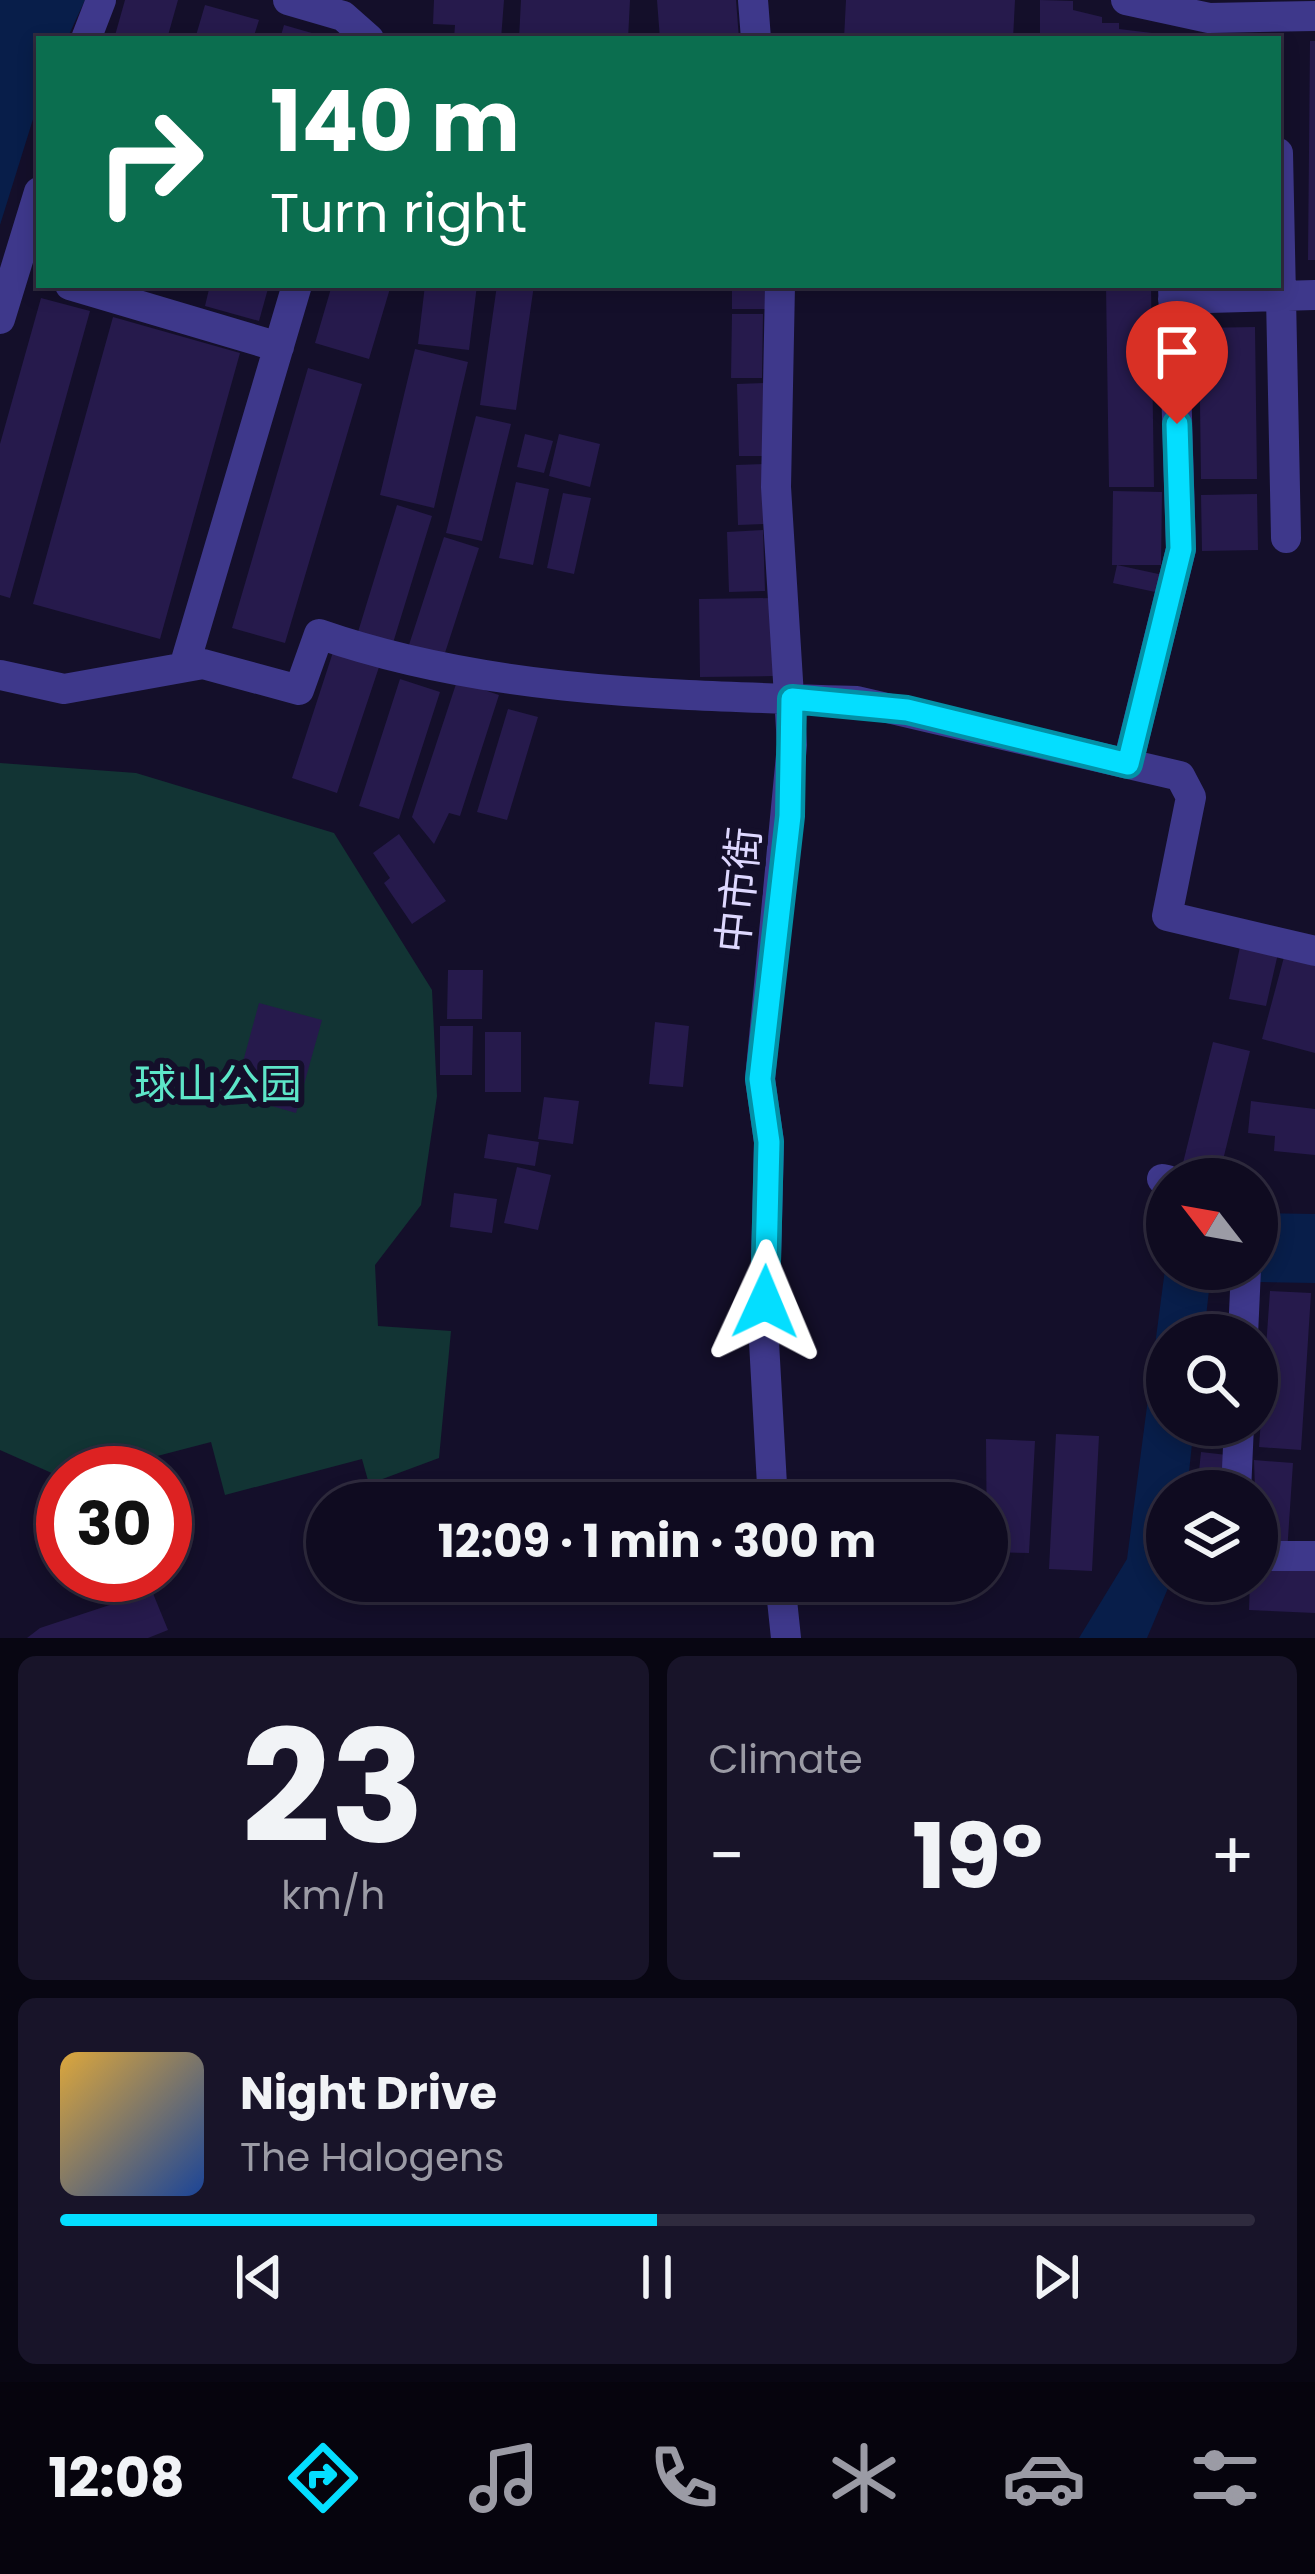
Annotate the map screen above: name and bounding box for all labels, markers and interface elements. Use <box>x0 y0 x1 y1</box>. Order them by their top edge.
text: 140 m <box>270 63 520 180</box>
icon: right <box>72 84 228 240</box>
text: Turn right <box>270 175 527 251</box>
pin <box>1126 301 1228 424</box>
icon: arrive <box>1144 319 1210 385</box>
street label: 中市街 <box>703 824 775 956</box>
park label: 球山公园 <box>134 1055 302 1114</box>
north arrow <box>1146 1158 1278 1290</box>
map controls <box>1146 1158 1278 1602</box>
position arrow <box>702 1239 828 1365</box>
button: search <box>1146 1314 1278 1446</box>
speed limit sign: 30 <box>36 1446 192 1602</box>
button: layers <box>1146 1470 1278 1602</box>
text: 12:09 · 1 min · 300 m <box>438 1510 876 1573</box>
text: 23 <box>242 1678 425 1897</box>
text: Climate <box>709 1732 863 1787</box>
text: 19° <box>912 1793 1043 1920</box>
text: − <box>709 1810 745 1902</box>
text: + <box>1210 1810 1255 1902</box>
text: km/h <box>281 1868 385 1923</box>
text: Night Drive <box>240 2062 497 2125</box>
text: The Halogens <box>240 2130 504 2185</box>
icon: previous <box>226 2244 292 2310</box>
icon: pause <box>624 2244 690 2310</box>
icon: next <box>1023 2244 1089 2310</box>
icon: directions <box>281 2436 365 2520</box>
icon: music <box>462 2436 546 2520</box>
icon: phone <box>642 2436 726 2520</box>
icon: climate <box>822 2436 906 2520</box>
icon: car <box>1002 2436 1086 2520</box>
icon: filters <box>1183 2436 1267 2520</box>
text: 12:08 <box>48 2440 185 2516</box>

